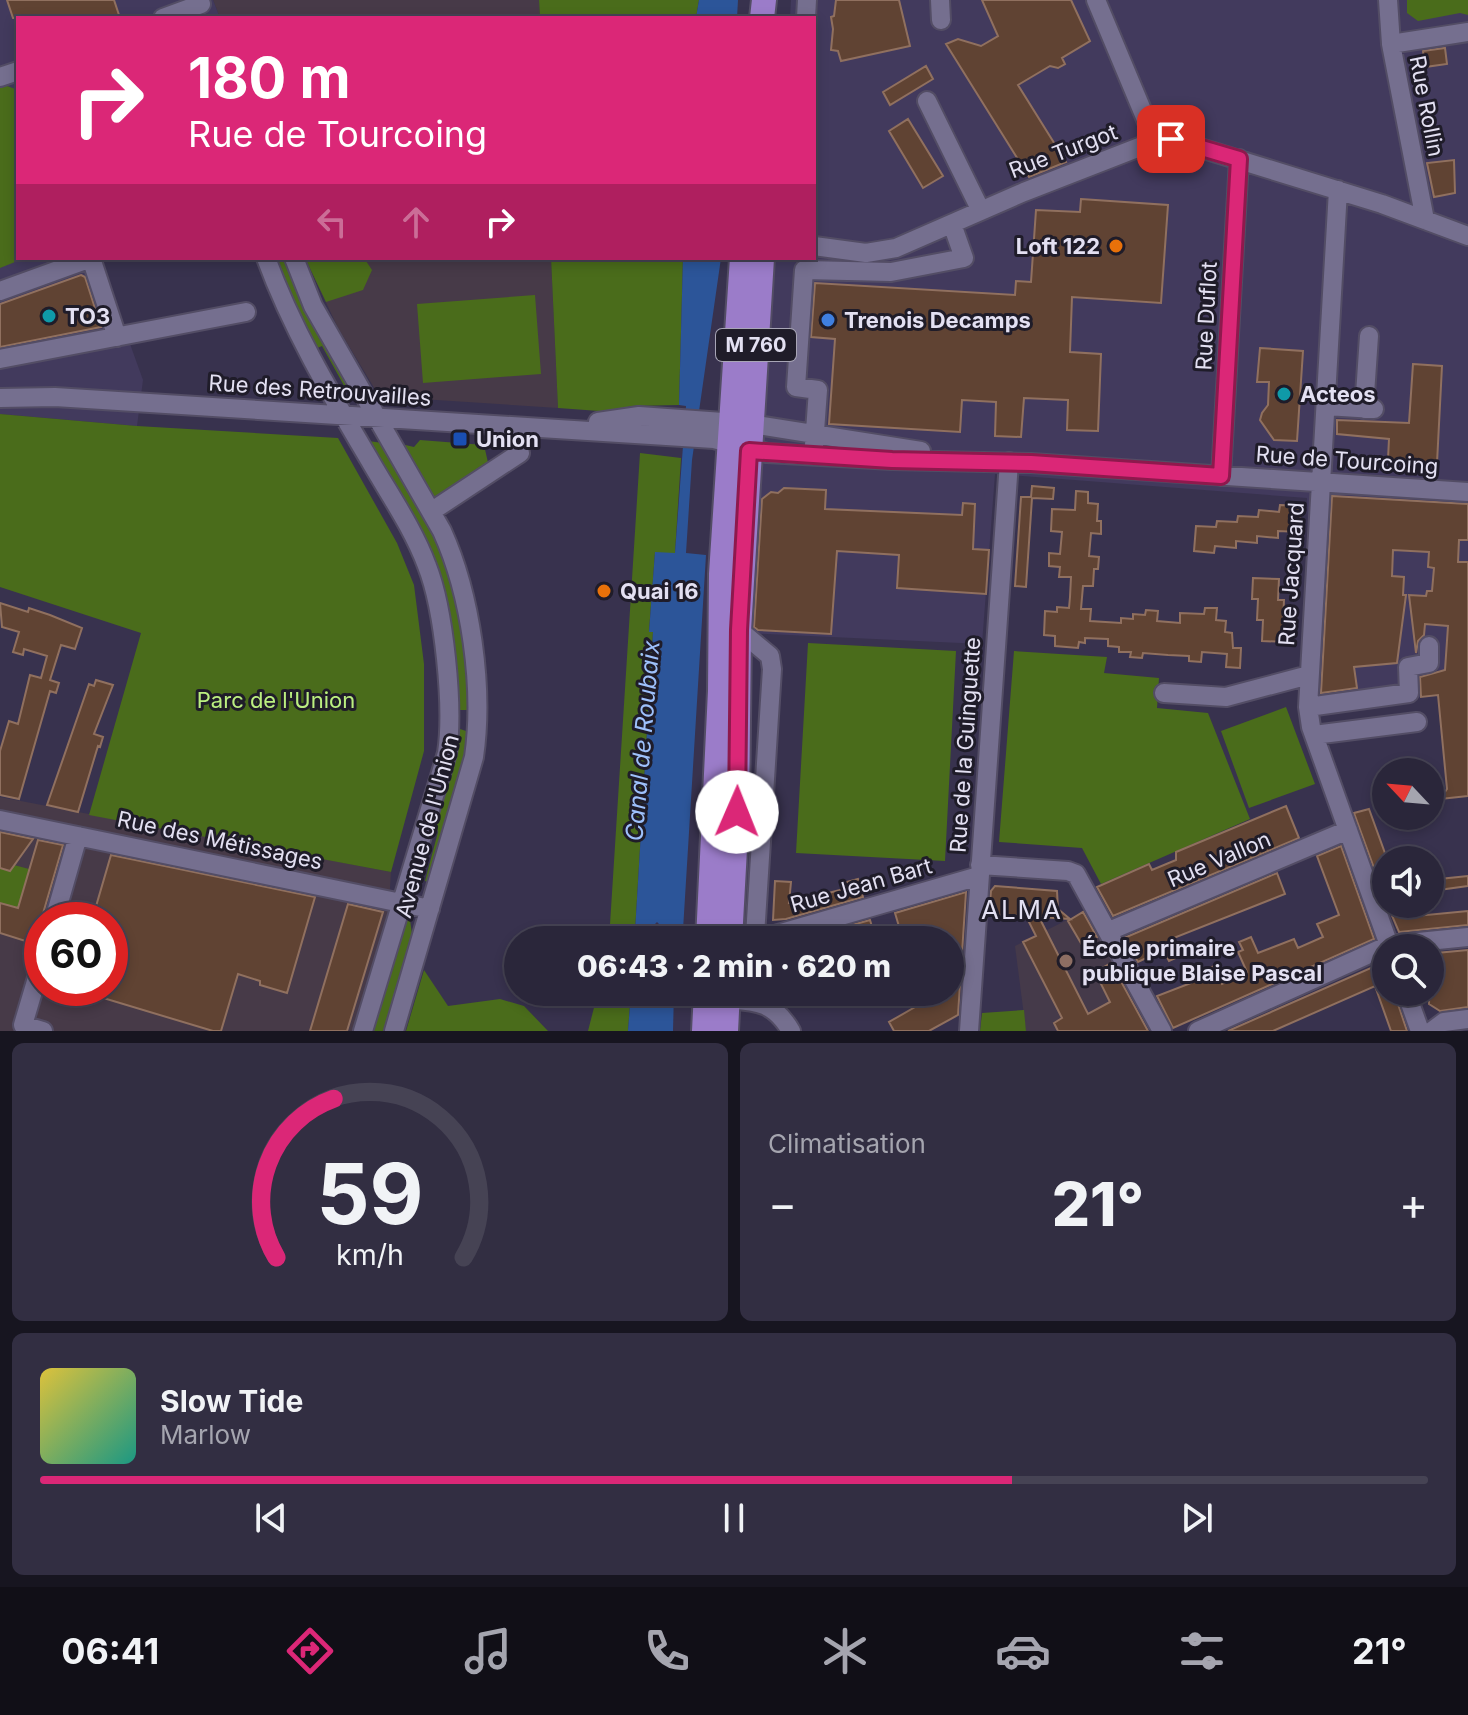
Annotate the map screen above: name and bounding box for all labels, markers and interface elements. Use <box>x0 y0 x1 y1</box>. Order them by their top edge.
text: 180 m <box>188 44 351 112</box>
icon: right <box>56 48 160 152</box>
street label: Rue Rollin <box>1404 53 1450 159</box>
pin <box>1137 105 1205 173</box>
text: Rue de Tourcoing <box>188 112 487 156</box>
icon: arrive <box>1149 117 1193 161</box>
street label: Rue Turgot <box>1005 119 1121 183</box>
icon: left <box>310 200 354 244</box>
icon: ahead <box>394 200 438 244</box>
icon: right <box>478 200 522 244</box>
place label: Loft 122 <box>1016 233 1100 259</box>
marker: Loft 122 <box>1107 237 1125 255</box>
street label: Rue Duflot <box>1190 261 1222 371</box>
place label: TO3 <box>65 303 110 329</box>
marker: TO3 <box>40 307 58 325</box>
place label: Trenois Decamps <box>844 307 1031 333</box>
marker: Trenois Decamps <box>819 311 837 329</box>
road number: M 760 <box>716 329 796 361</box>
street label: Rue des Retrouvailles <box>208 369 432 411</box>
place label: Acteos <box>1300 381 1376 407</box>
marker: Acteos <box>1275 385 1293 403</box>
place label: Union <box>476 426 539 452</box>
marker: Union <box>451 430 469 448</box>
street label: Rue de Tourcoing <box>1255 441 1439 479</box>
street label: Rue Jacquard <box>1273 501 1309 647</box>
place label: Quai 16 <box>620 578 699 604</box>
marker: Quai 16 <box>595 582 613 600</box>
street label: Rue de la Guinguette <box>944 636 986 854</box>
water label: Canal de Roubaix <box>619 639 666 842</box>
park label: Parc de l'Union <box>197 687 355 713</box>
street label: Avenue de l'Union <box>390 731 464 921</box>
north arrow <box>1372 758 1444 830</box>
map controls <box>1372 758 1444 1006</box>
position arrow <box>695 770 779 854</box>
street label: Rue des Métissages <box>115 806 325 874</box>
street label: Rue Vallon <box>1164 826 1274 892</box>
button: sound <box>1372 846 1444 918</box>
street label: Rue Jean Bart <box>787 852 935 918</box>
district label: ALMA <box>981 894 1063 925</box>
speed limit sign: 60 <box>24 902 128 1006</box>
button: search <box>1372 934 1444 1006</box>
place label: École primaire publique Blaise Pascal <box>1082 935 1322 986</box>
text: 06:43 · 2 min · 620 m <box>577 948 891 984</box>
marker: École primaire publique Blaise Pascal <box>1057 952 1075 970</box>
text: Climatisation <box>768 1128 926 1159</box>
text: 59 <box>316 1143 424 1244</box>
text: 21° <box>1052 1168 1144 1240</box>
text: − <box>768 1177 797 1231</box>
text: + <box>1399 1177 1428 1231</box>
text: km/h <box>336 1237 404 1272</box>
text: Slow Tide <box>160 1383 303 1419</box>
text: Marlow <box>160 1419 251 1450</box>
icon: previous <box>249 1496 293 1540</box>
icon: pause <box>712 1496 756 1540</box>
icon: next <box>1175 1496 1219 1540</box>
icon: directions <box>282 1623 338 1679</box>
icon: music <box>460 1623 516 1679</box>
icon: phone <box>639 1623 695 1679</box>
icon: climate <box>817 1623 873 1679</box>
icon: car <box>995 1623 1051 1679</box>
icon: filters <box>1174 1623 1230 1679</box>
text: 06:41 <box>61 1629 159 1673</box>
text: 21° <box>1352 1629 1407 1673</box>

